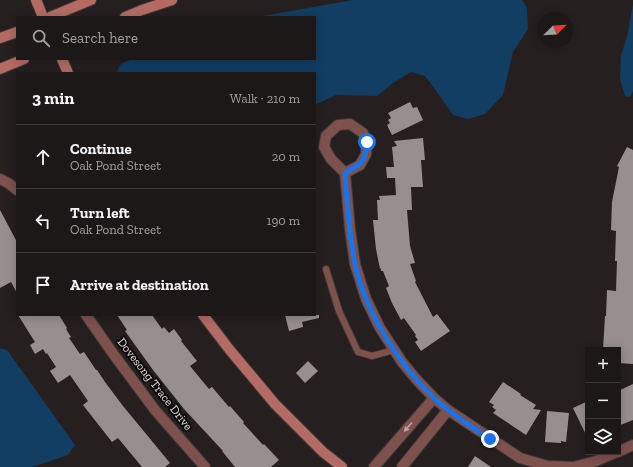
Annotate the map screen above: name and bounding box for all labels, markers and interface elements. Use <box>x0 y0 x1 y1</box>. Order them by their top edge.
north arrow <box>537 12 573 48</box>
search box <box>16 16 316 60</box>
icon: search <box>30 27 52 49</box>
text: Search here <box>62 29 138 47</box>
text: 3 min <box>32 88 74 108</box>
text: Walk · 210 m <box>230 91 300 106</box>
route start <box>358 133 376 151</box>
text: Continue <box>70 140 132 158</box>
icon: ahead <box>32 146 54 168</box>
text: 20 m <box>272 149 300 164</box>
text: Oak Pond Street <box>70 158 161 173</box>
text: Turn left <box>70 204 130 222</box>
icon: left <box>32 210 54 232</box>
text: 190 m <box>266 213 300 228</box>
text: Oak Pond Street <box>70 222 161 237</box>
icon: arrive <box>32 274 54 296</box>
text: Arrive at destination <box>70 276 209 294</box>
street label: Dovesong Trace Drive <box>115 335 196 433</box>
map controls <box>585 347 621 455</box>
button: + <box>585 347 621 383</box>
button: − <box>585 383 621 419</box>
button: layers <box>585 419 621 455</box>
one-way arrow <box>404 422 413 433</box>
route end <box>481 430 499 448</box>

